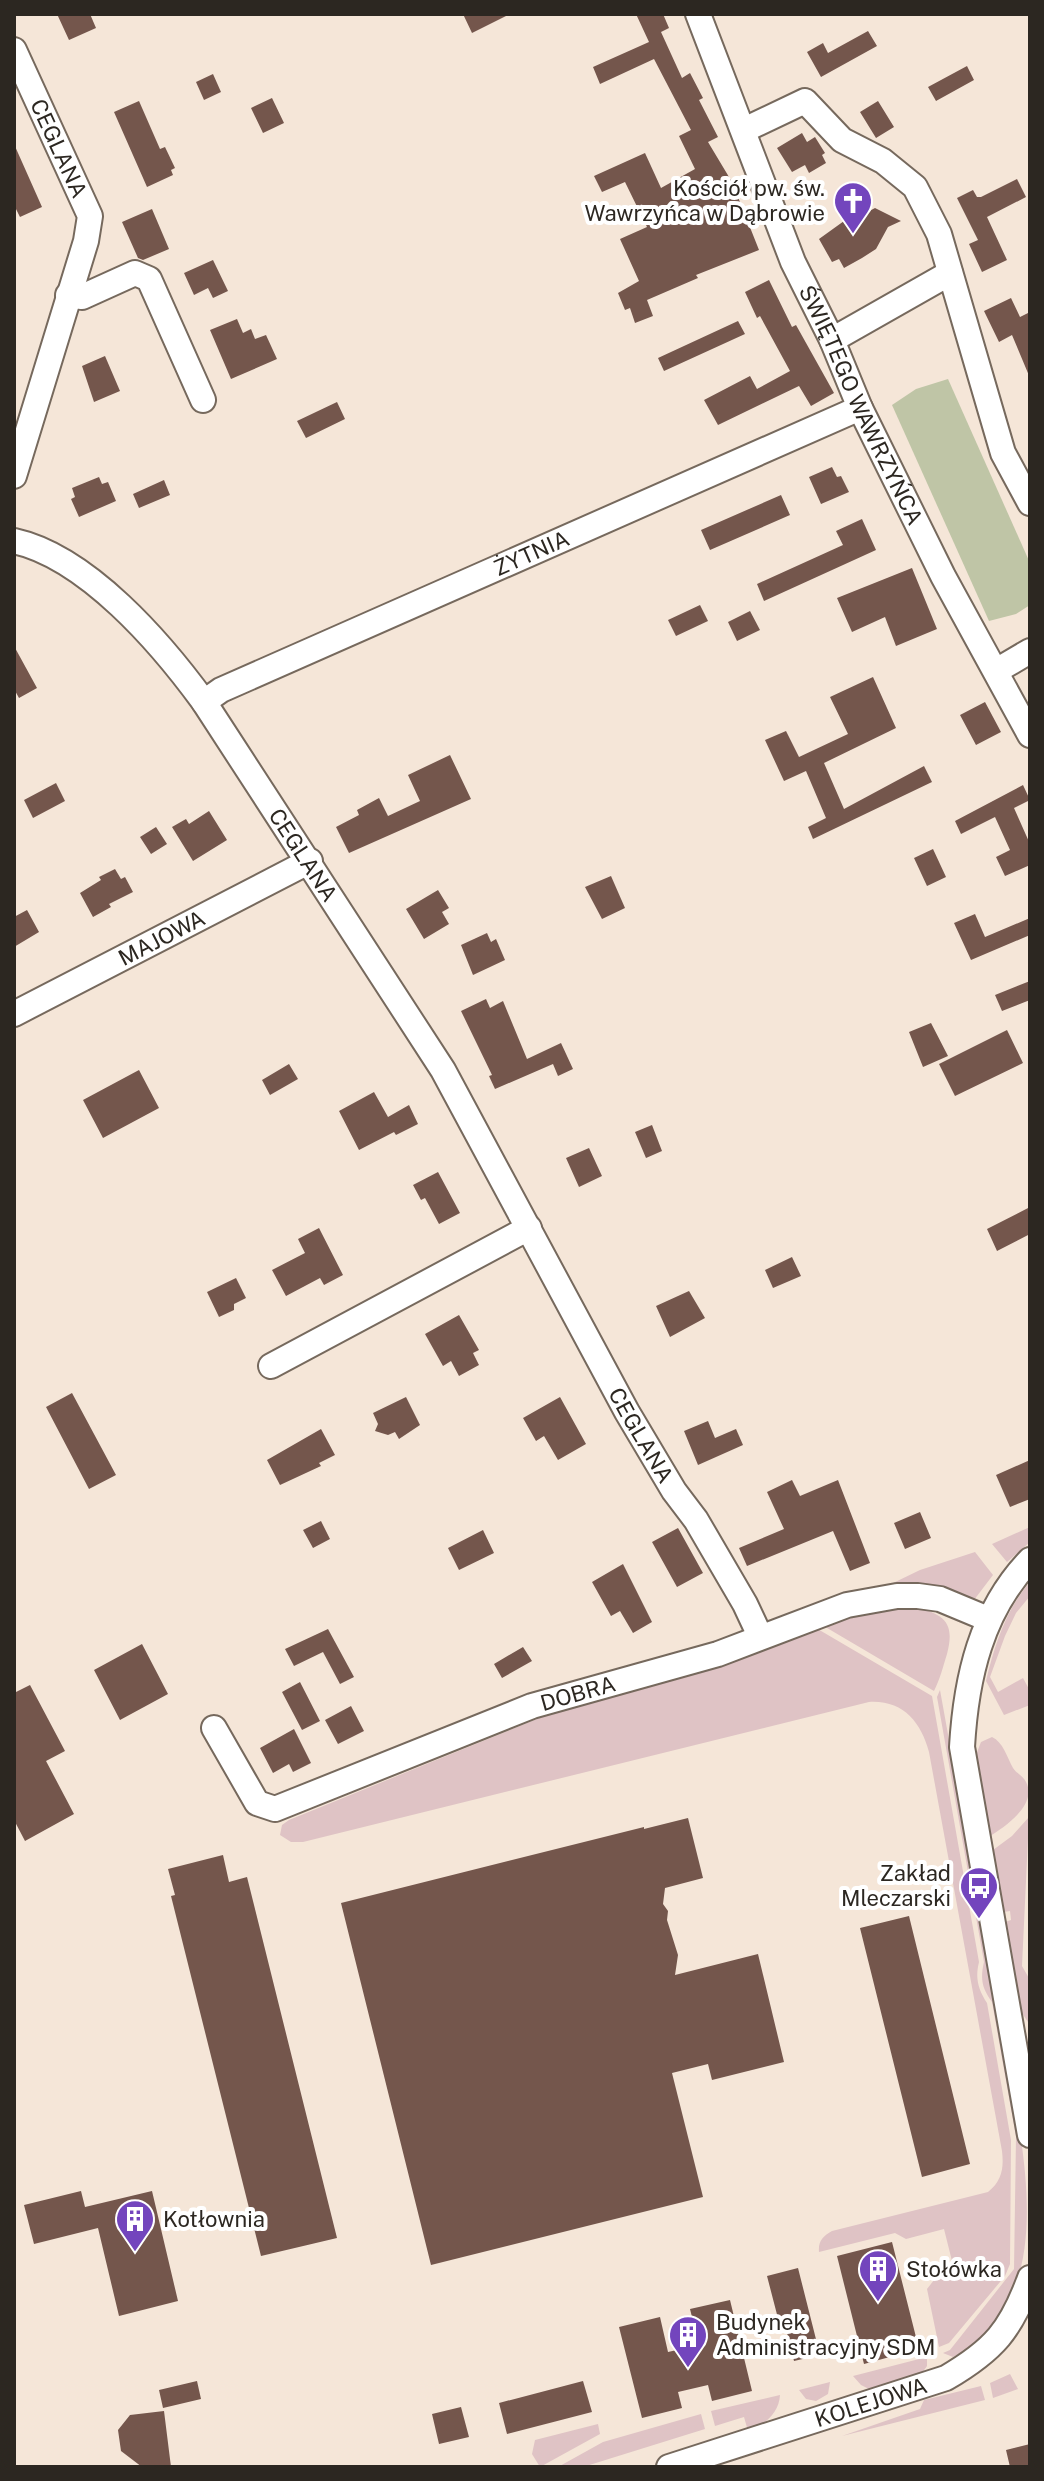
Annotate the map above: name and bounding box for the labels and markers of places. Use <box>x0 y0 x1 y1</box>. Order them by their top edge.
place label: Kościół pw. św. Wawrzyńca w Dąbrowie <box>584 175 825 226</box>
church icon: Kościół pw. św. Wawrzyńca w Dąbrowie <box>832 180 874 235</box>
place label: Zakład Mleczarski <box>841 1860 951 1911</box>
bus stop icon: Zakład Mleczarski <box>958 1865 1000 1920</box>
building icon: Kotłownia <box>114 2198 156 2253</box>
place label: Kotłownia <box>163 2206 265 2232</box>
building icon: Stołówka <box>857 2248 899 2303</box>
place label: Stołówka <box>906 2256 1002 2282</box>
place label: Budynek Administracyjny SDM <box>716 2309 935 2360</box>
building icon: Budynek Administracyjny SDM <box>667 2314 709 2369</box>

